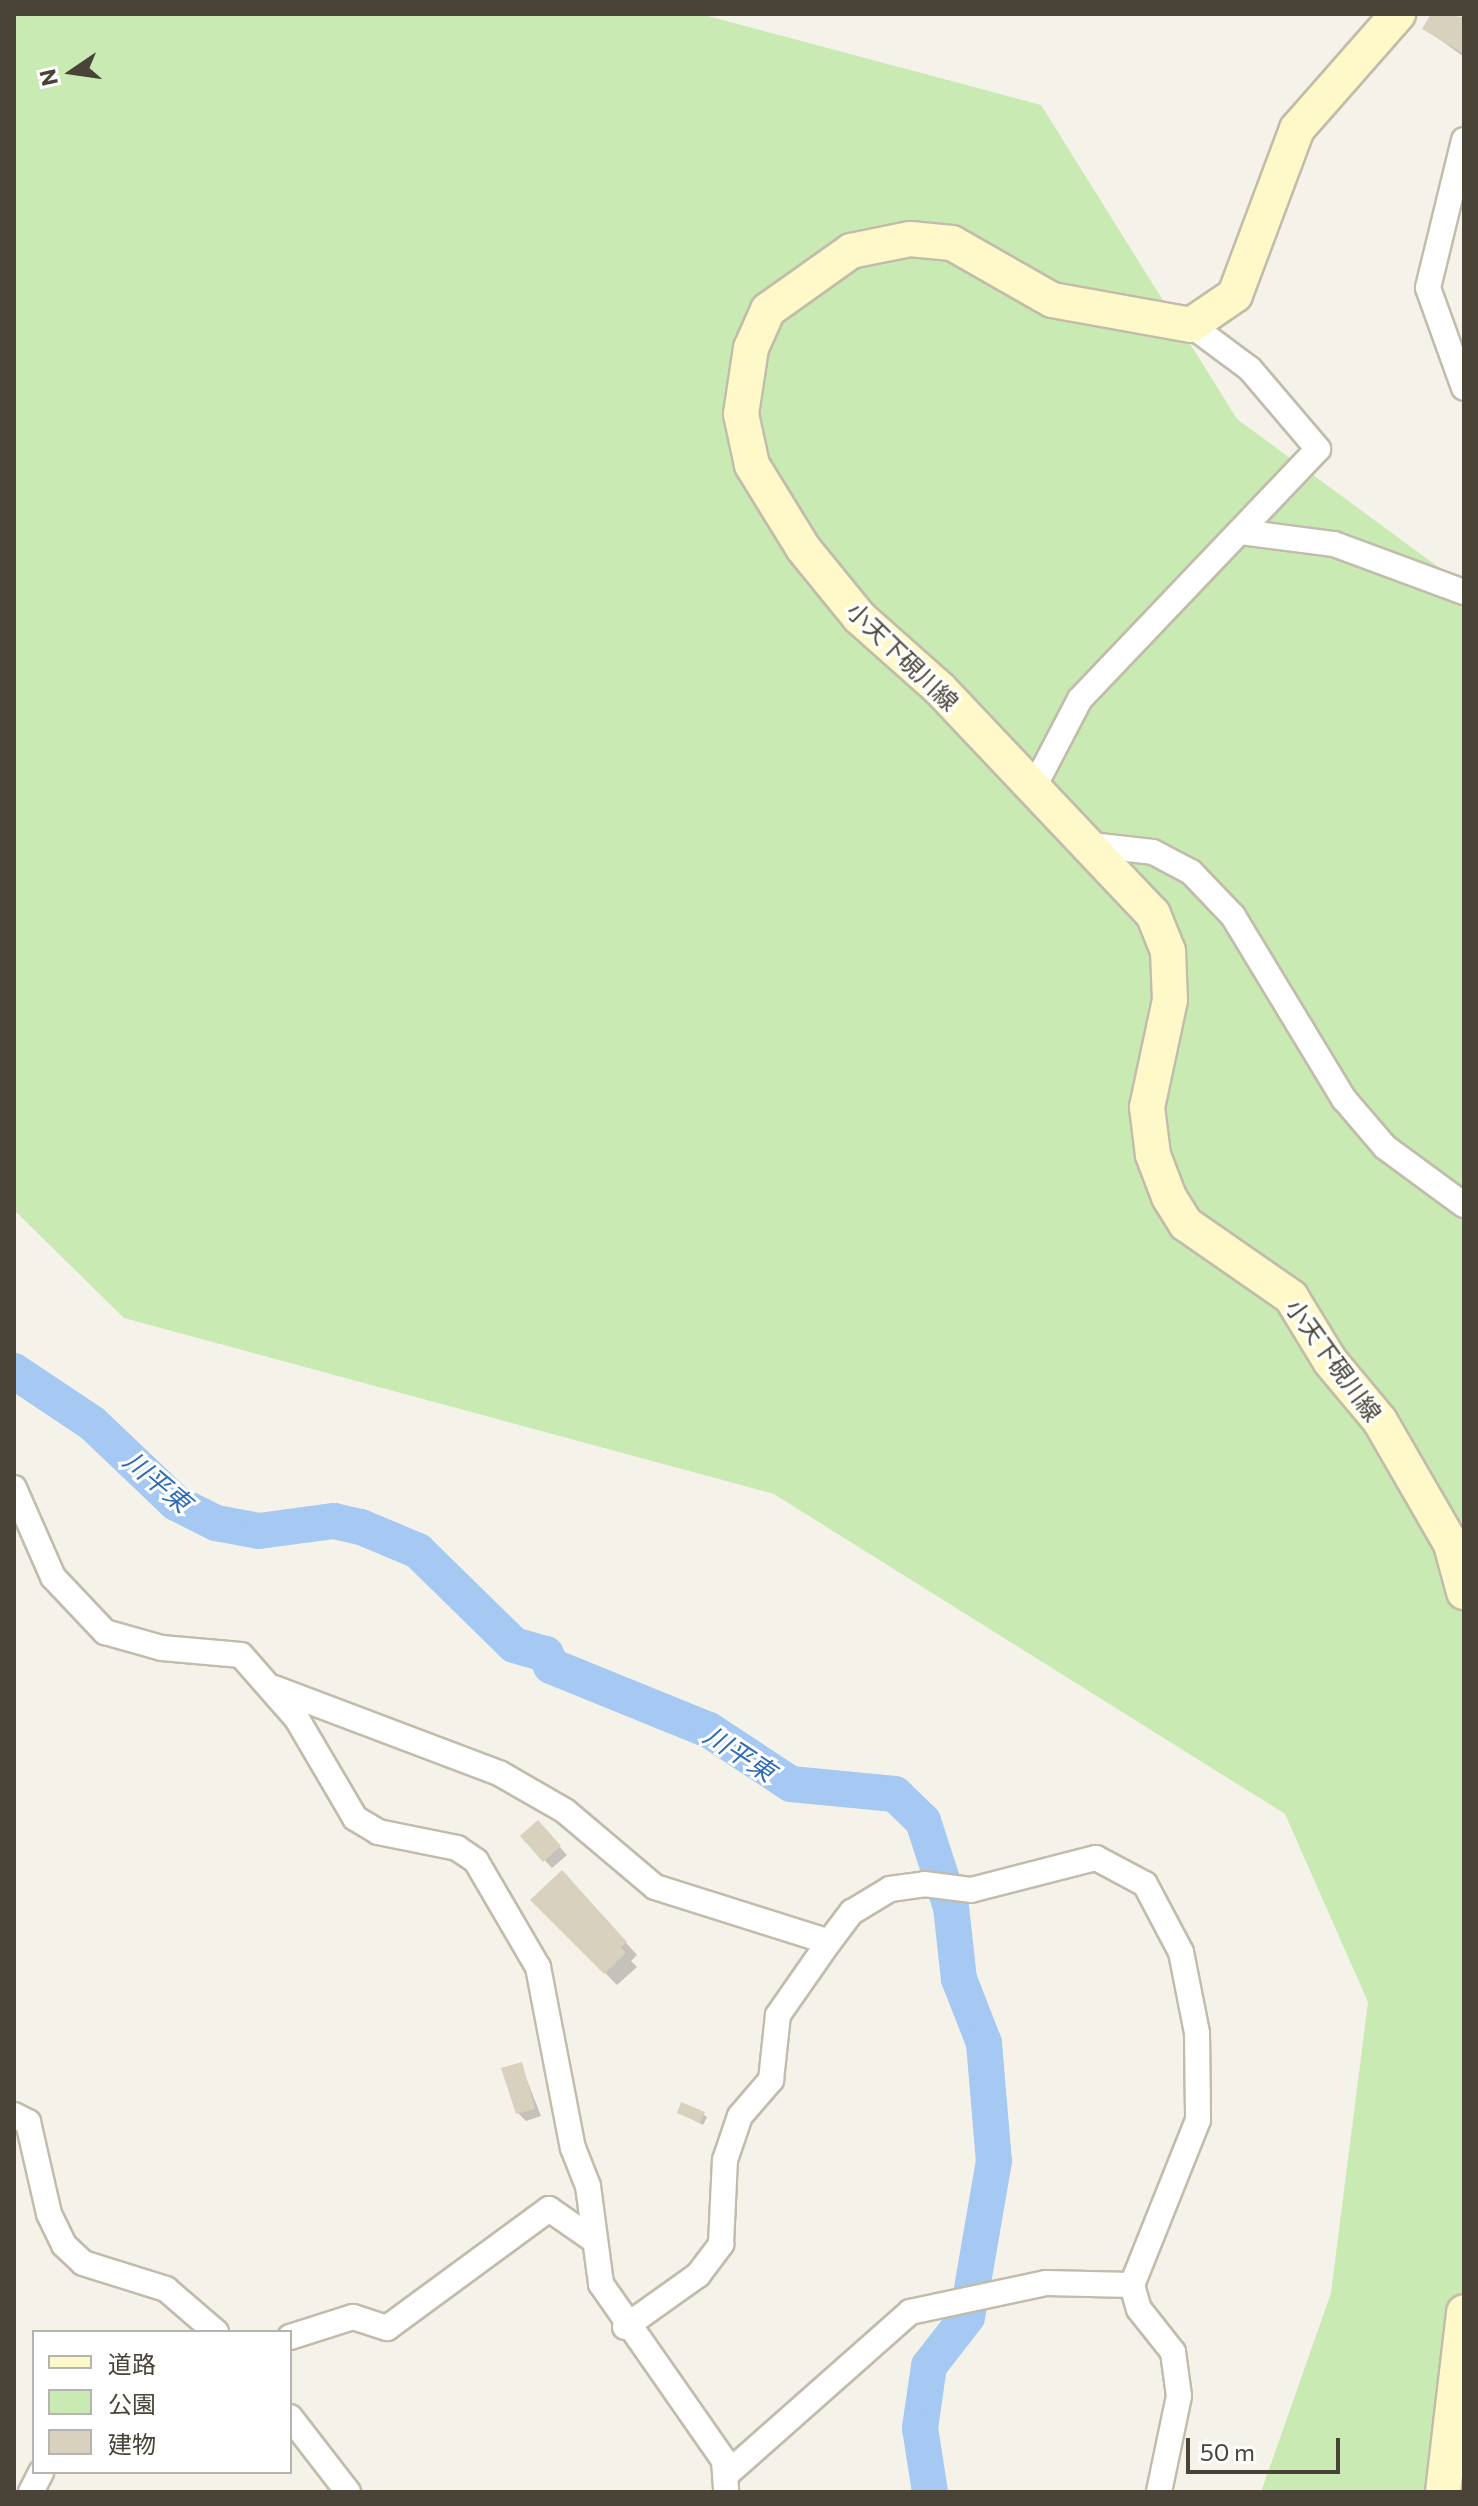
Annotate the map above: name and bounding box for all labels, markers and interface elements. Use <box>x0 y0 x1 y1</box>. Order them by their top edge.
north arrow <box>32 32 112 112</box>
text: N <box>33 66 63 89</box>
street label: 小天下硯川線 <box>841 596 965 716</box>
street label: 小天下硯川線 <box>1280 1293 1388 1427</box>
water label: 川平東 <box>118 1444 198 1518</box>
water label: 川平東 <box>699 1719 781 1787</box>
legend <box>32 2330 292 2474</box>
text: 道路 <box>108 2349 156 2378</box>
text: 公園 <box>108 2389 156 2418</box>
scale bar <box>1190 2422 1344 2472</box>
text: 建物 <box>108 2429 156 2458</box>
text: 50 m <box>1200 2437 1255 2466</box>

